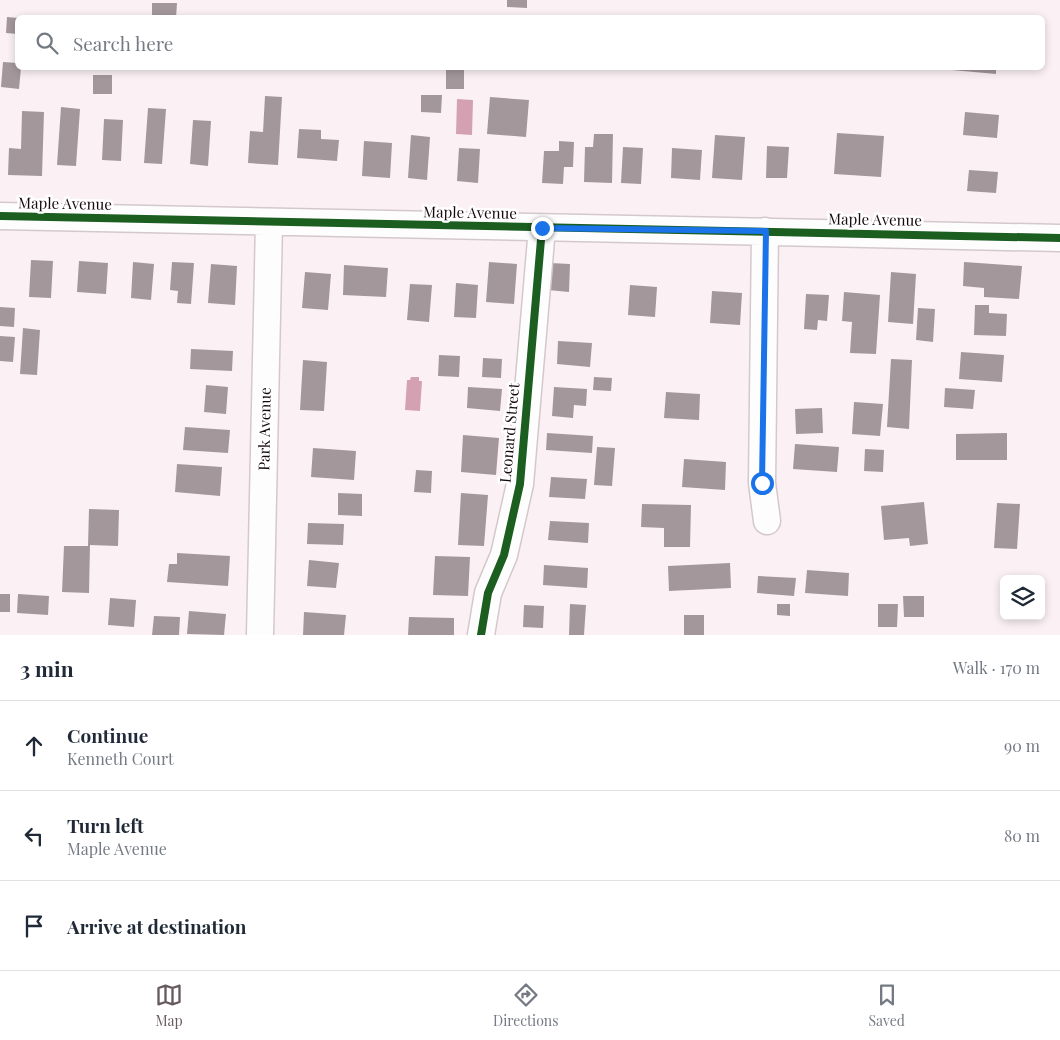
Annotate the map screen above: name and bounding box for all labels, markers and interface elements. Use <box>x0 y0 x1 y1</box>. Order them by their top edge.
search box <box>15 15 1045 70</box>
icon: search <box>33 29 61 57</box>
text: Search here <box>73 30 173 56</box>
street label: Maple Avenue <box>18 192 112 214</box>
street label: Maple Avenue <box>423 201 517 223</box>
street label: Maple Avenue <box>828 208 922 230</box>
route end <box>531 217 554 240</box>
street label: Leonard Street <box>495 381 523 484</box>
street label: Park Avenue <box>253 387 275 471</box>
route start <box>751 472 774 495</box>
map controls <box>1000 575 1045 620</box>
button: layers <box>1000 575 1045 620</box>
text: 3 min <box>20 654 74 682</box>
text: Walk · 170 m <box>953 657 1040 678</box>
text: Continue <box>67 722 148 748</box>
icon: ahead <box>20 732 48 760</box>
text: 90 m <box>1004 735 1040 756</box>
text: Kenneth Court <box>67 748 174 769</box>
text: Turn left <box>67 812 144 838</box>
icon: left <box>20 822 48 850</box>
text: 80 m <box>1004 825 1040 846</box>
text: Maple Avenue <box>67 838 167 859</box>
icon: arrive <box>20 912 48 940</box>
text: Arrive at destination <box>67 913 247 939</box>
tab: Map <box>155 981 183 1030</box>
tab: Directions <box>493 981 558 1030</box>
tab: Saved <box>869 981 905 1030</box>

